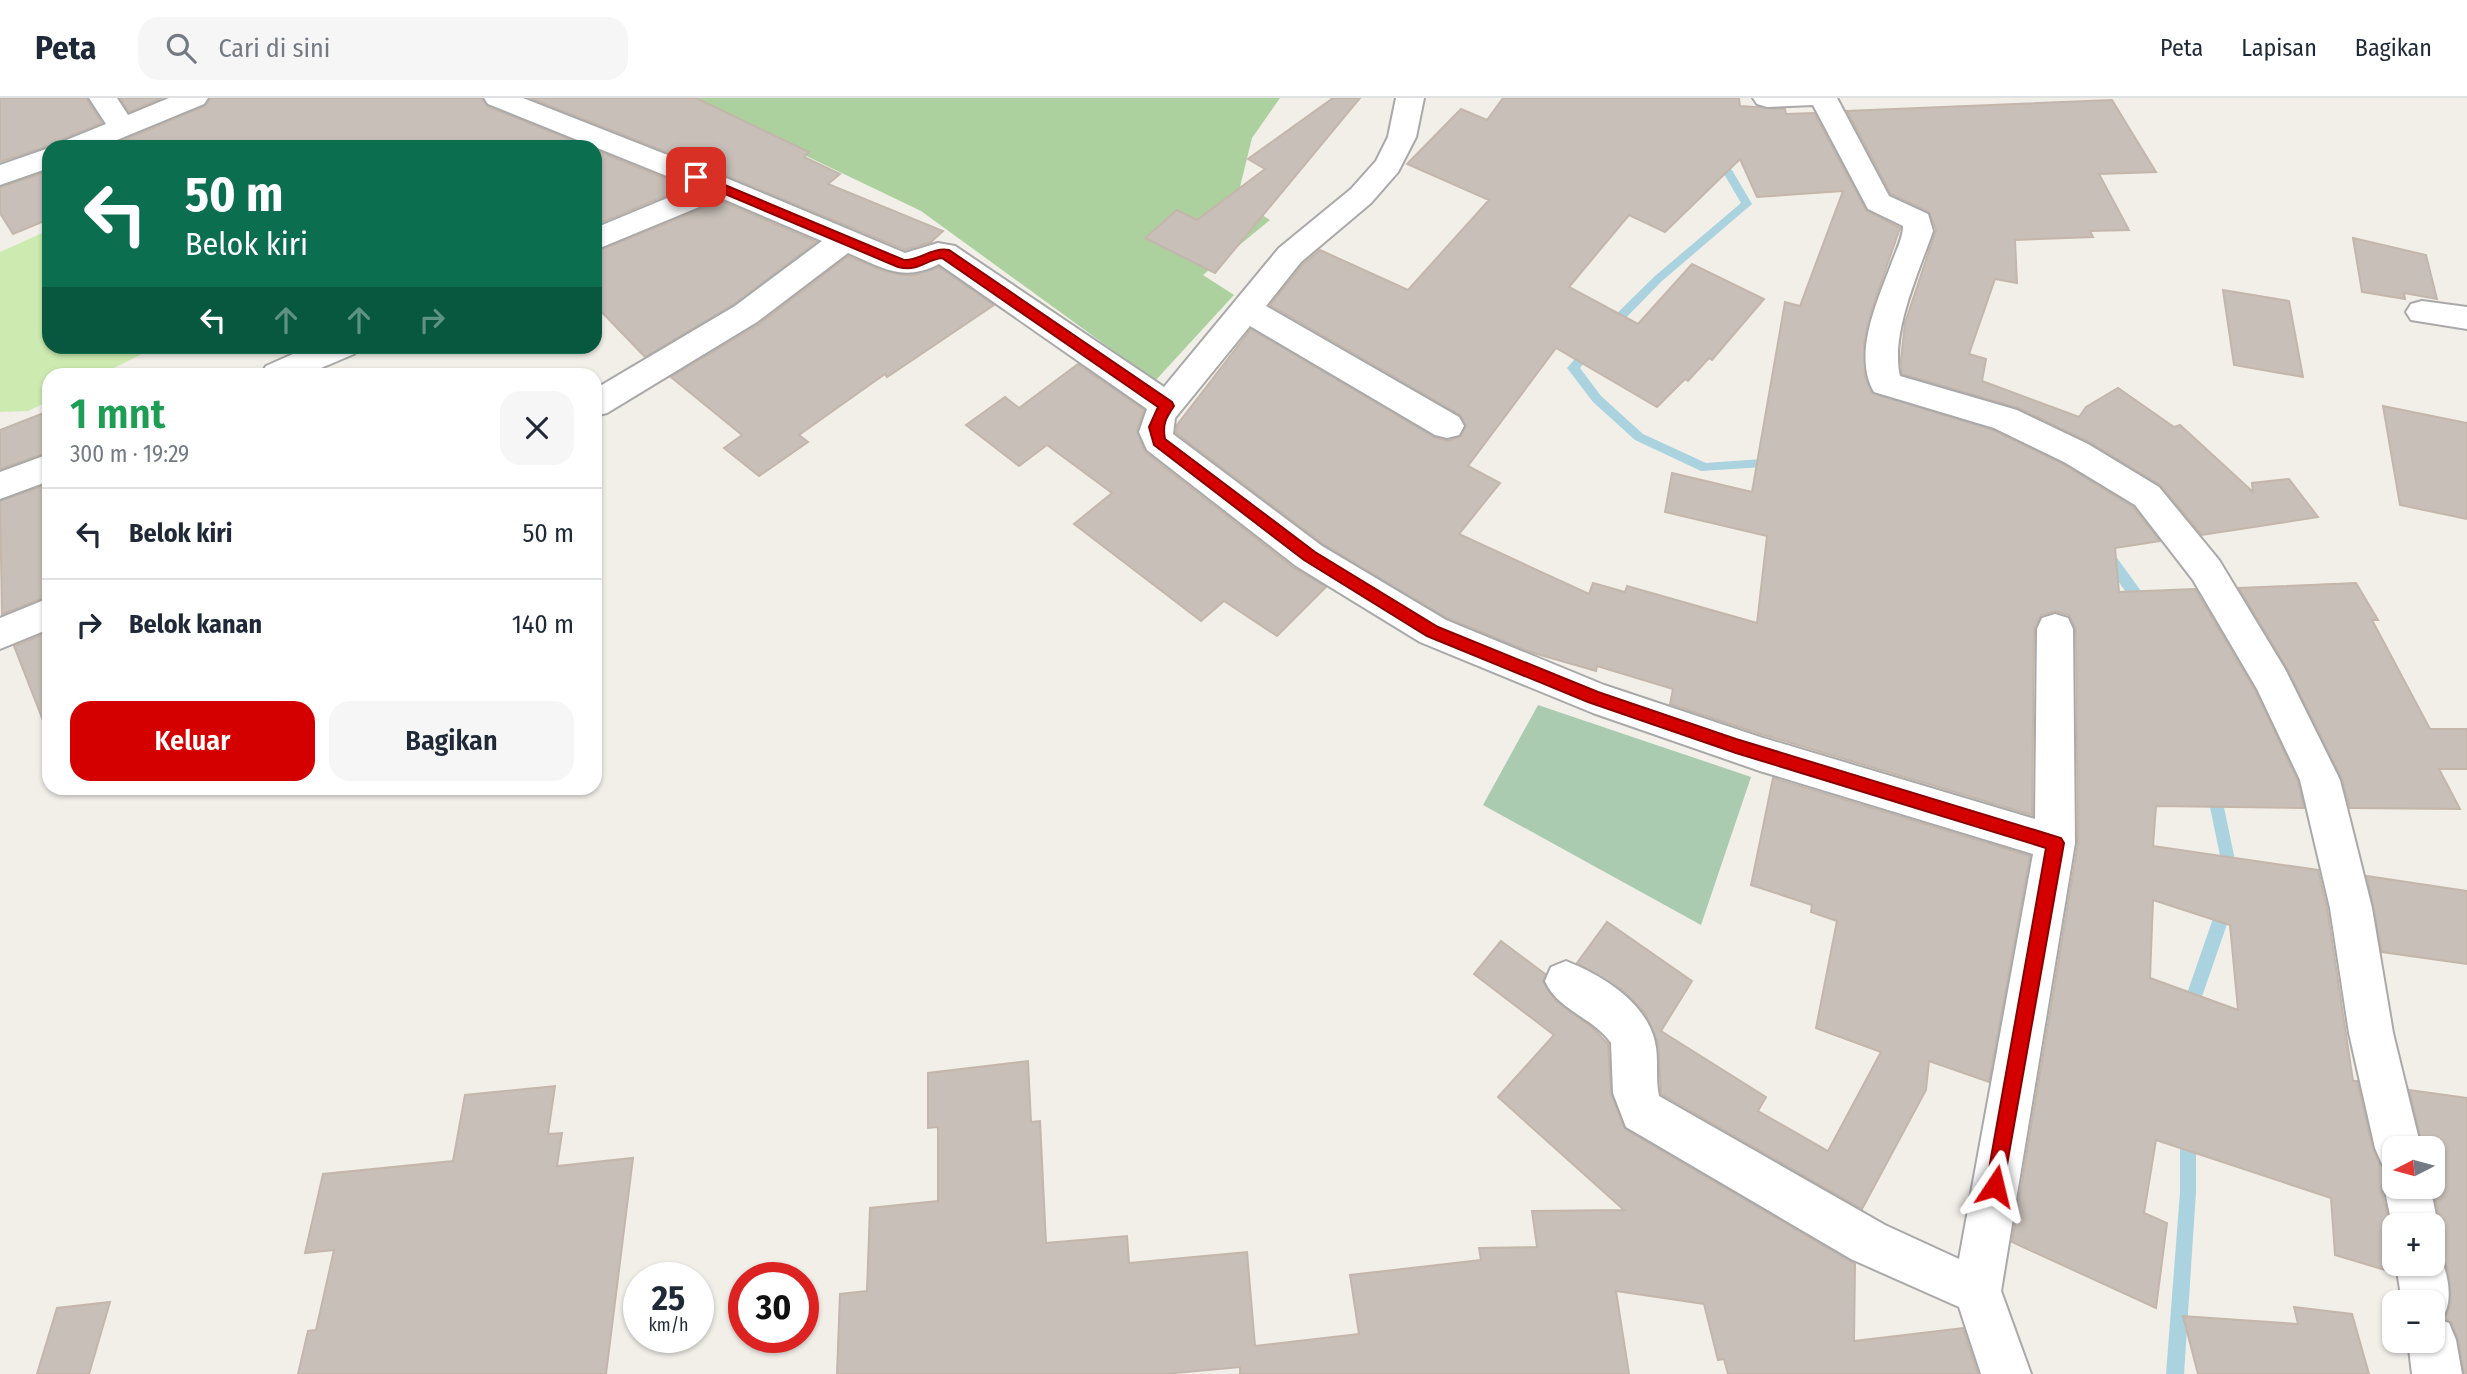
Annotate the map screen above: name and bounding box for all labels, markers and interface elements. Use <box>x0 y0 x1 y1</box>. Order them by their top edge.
search box <box>138 17 628 80</box>
text: Peta <box>35 28 96 68</box>
icon: search <box>162 29 200 67</box>
text: Cari di sini <box>218 33 330 64</box>
text: Peta <box>2160 34 2203 62</box>
text: Lapisan <box>2241 34 2317 62</box>
text: Bagikan <box>2355 34 2432 62</box>
pin <box>666 147 726 207</box>
icon: arrive <box>677 158 715 196</box>
text: 50 m <box>185 165 283 224</box>
icon: left <box>70 168 161 259</box>
text: Belok kiri <box>185 225 308 263</box>
icon: left <box>194 301 232 339</box>
icon: ahead <box>267 301 305 339</box>
icon: ahead <box>340 301 378 339</box>
icon: right <box>413 301 451 339</box>
text: 1 mnt <box>70 389 165 439</box>
button: close <box>500 391 574 465</box>
text: 300 m · 19:29 <box>70 440 189 468</box>
icon: left <box>70 515 108 553</box>
text: Belok kiri <box>129 518 232 549</box>
text: 50 m <box>522 518 574 549</box>
icon: right <box>70 606 108 644</box>
text: Belok kanan <box>129 609 262 640</box>
text: 140 m <box>512 609 574 640</box>
button: Keluar <box>70 701 315 781</box>
button: Bagikan <box>329 701 574 781</box>
north arrow <box>2382 1136 2445 1199</box>
map controls <box>2382 1136 2445 1353</box>
position arrow <box>1958 1149 2032 1223</box>
button: + <box>2382 1213 2445 1276</box>
speed limit sign: 30 <box>728 1262 819 1353</box>
text: 25 <box>652 1277 685 1319</box>
button: − <box>2382 1290 2445 1353</box>
text: km/h <box>648 1314 689 1336</box>

